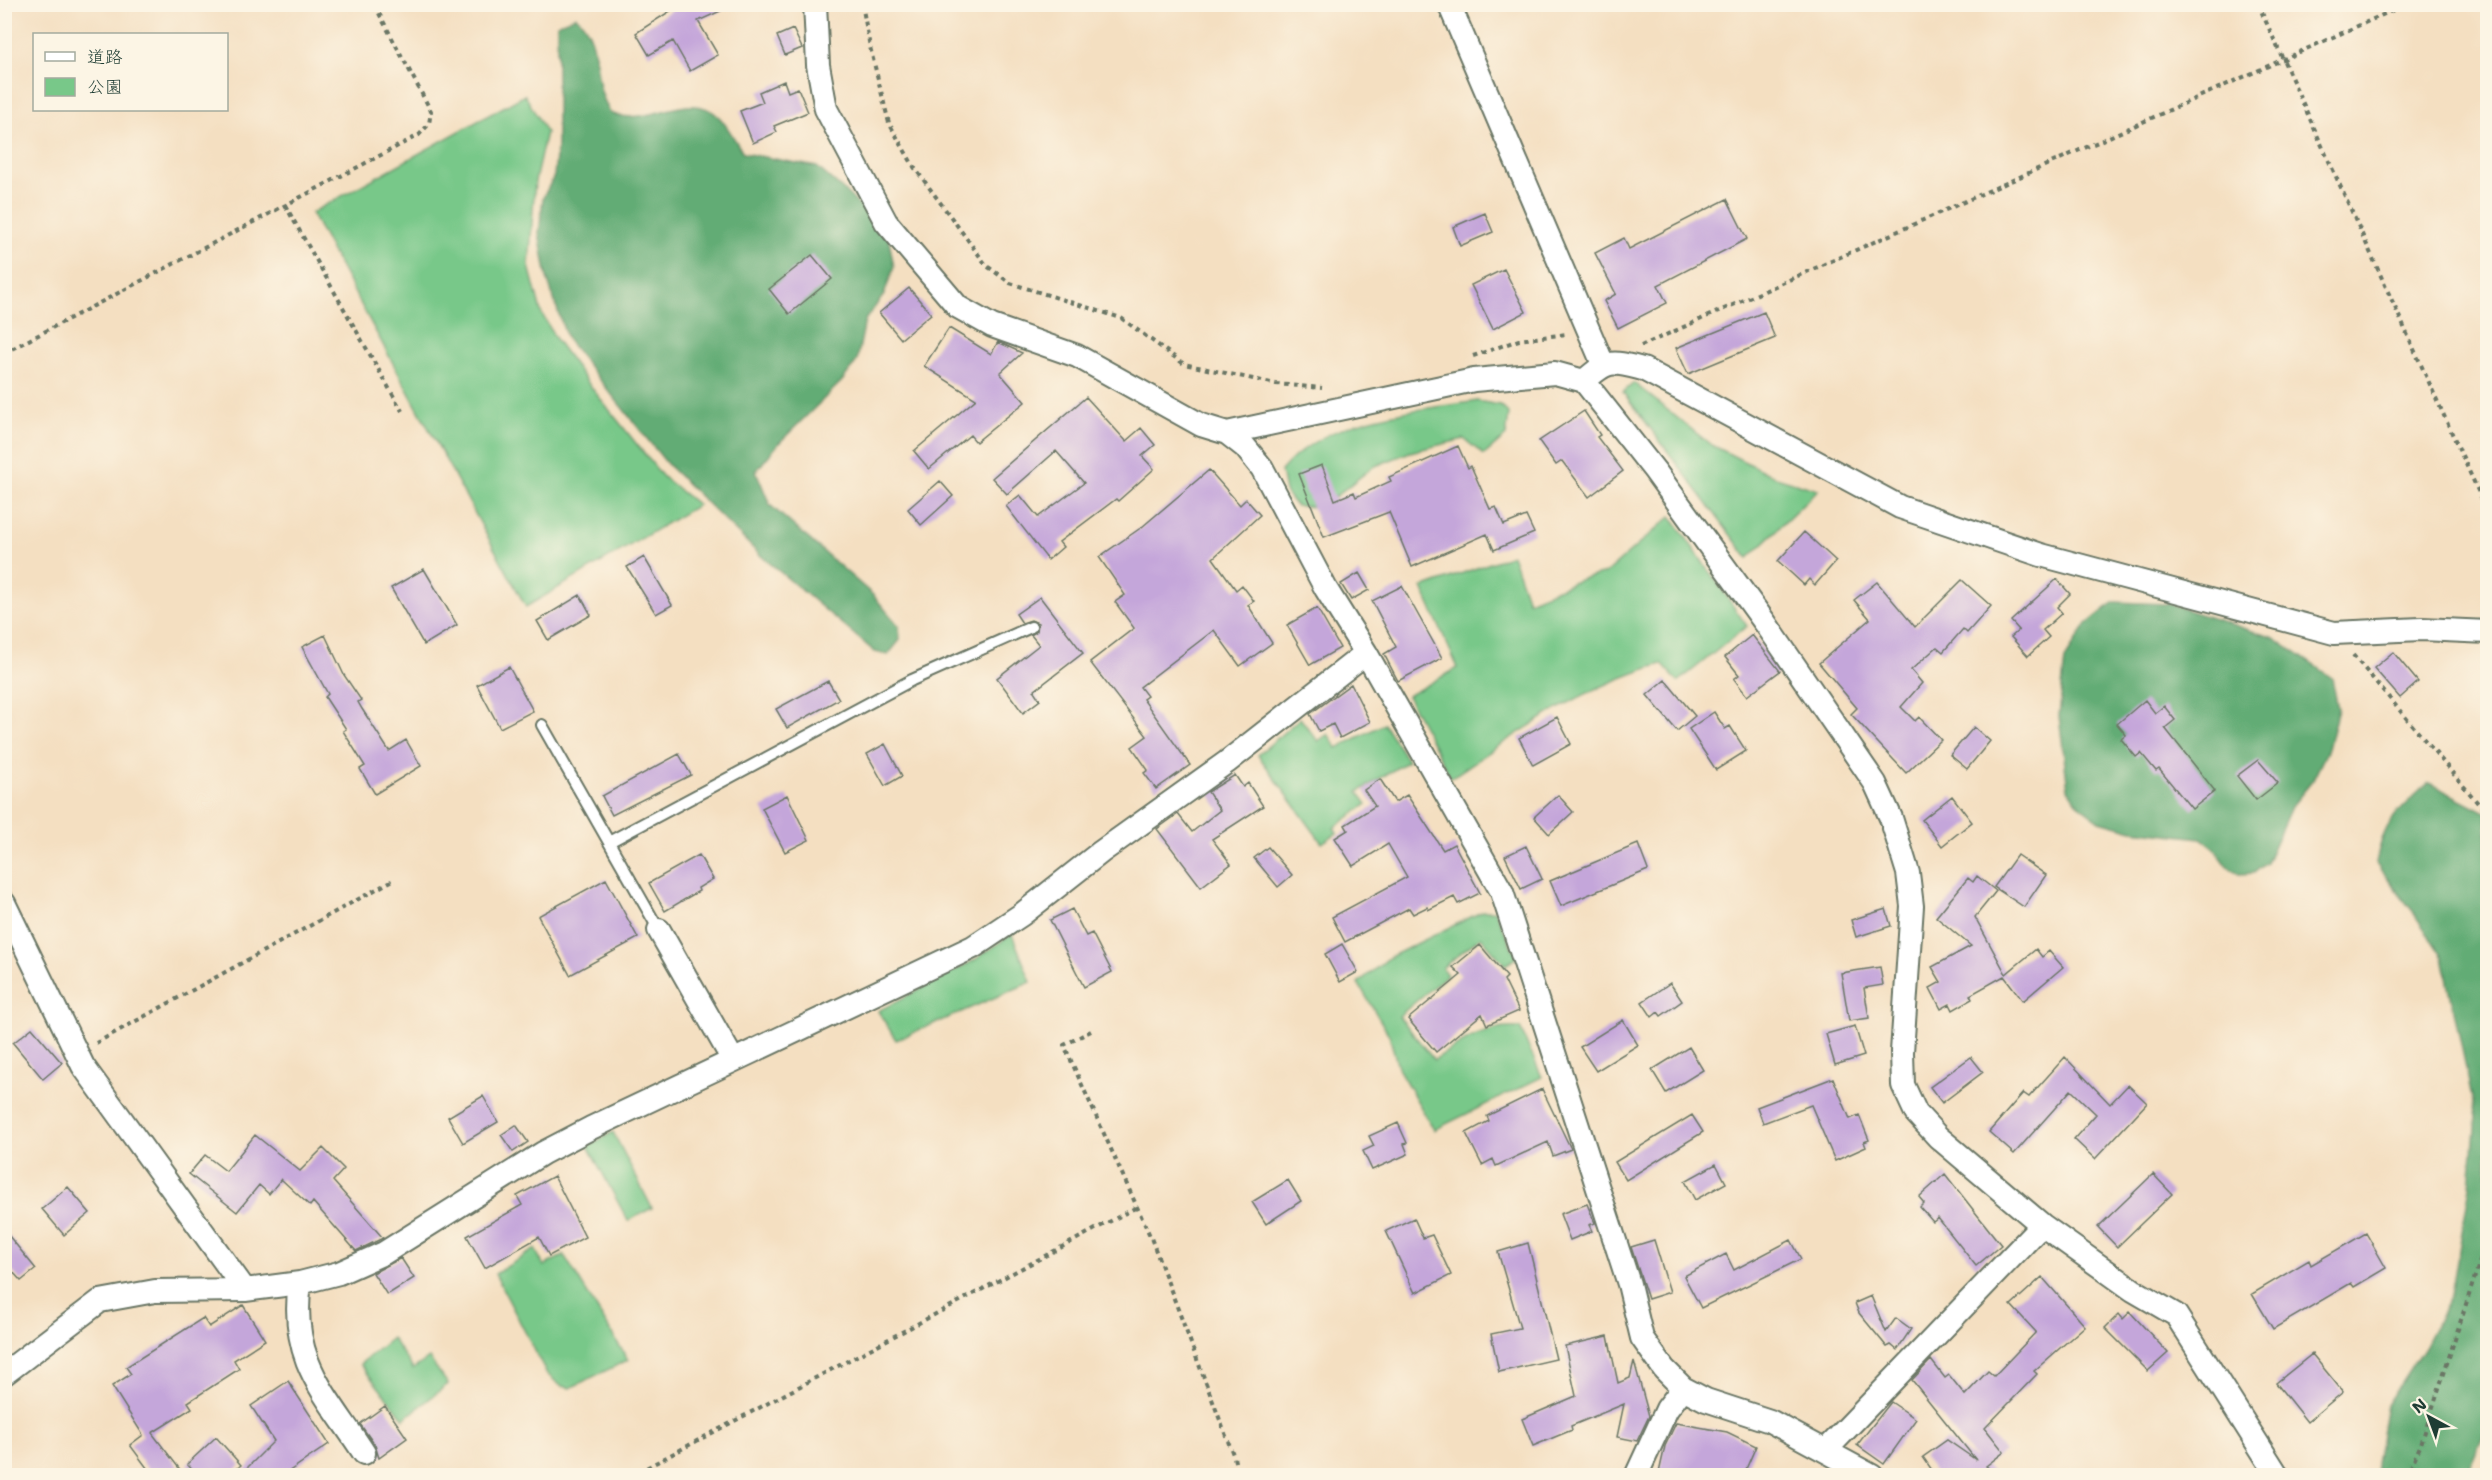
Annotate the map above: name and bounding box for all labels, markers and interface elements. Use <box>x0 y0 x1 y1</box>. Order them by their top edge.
legend <box>33 33 228 111</box>
text: 道路 <box>87 45 123 69</box>
text: 公園 <box>87 75 123 99</box>
north arrow <box>2399 1387 2459 1447</box>
text: N <box>2408 1394 2431 1418</box>

